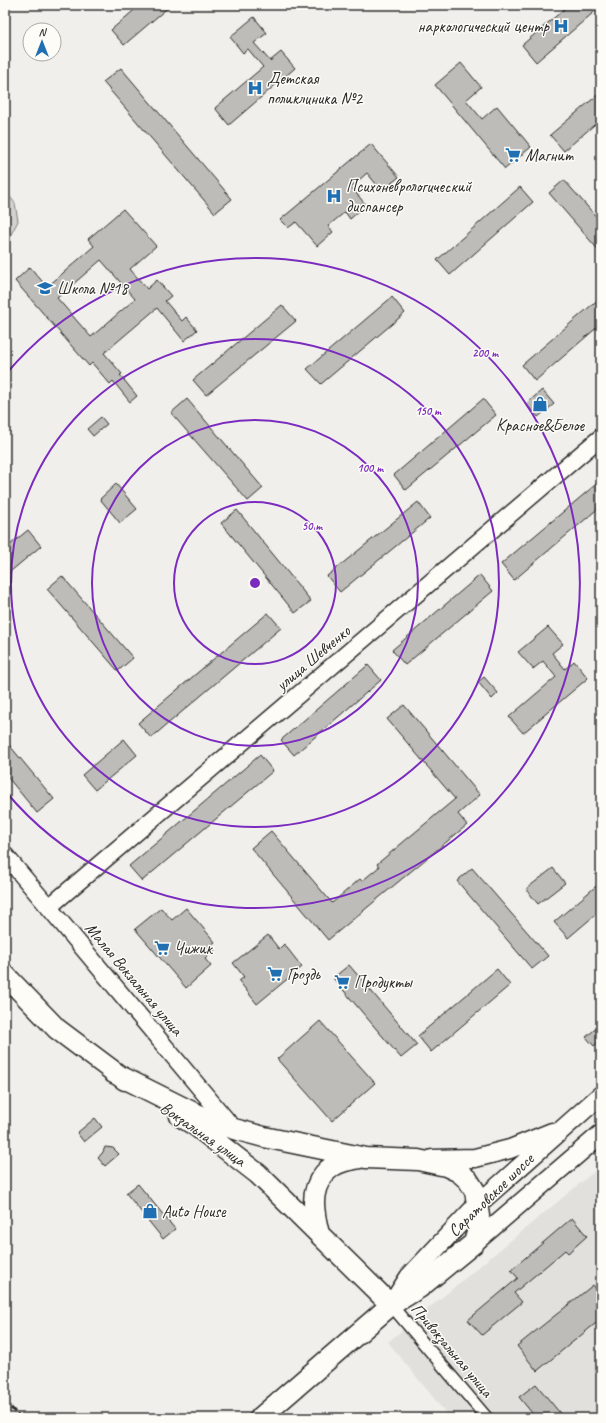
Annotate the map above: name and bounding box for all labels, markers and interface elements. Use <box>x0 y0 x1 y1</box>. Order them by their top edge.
place label: наркологический центр <box>418 16 551 37</box>
hospital icon: наркологический центр <box>552 17 570 35</box>
north arrow <box>22 22 62 62</box>
text: N <box>39 25 48 39</box>
place label: Детская поликлиника №2 <box>267 68 363 109</box>
hospital icon: Детская поликлиника №2 <box>246 79 264 97</box>
place label: Магнит <box>525 145 574 166</box>
supermarket icon: Магнит <box>504 146 522 164</box>
place label: Психоневрологический диспансер <box>346 176 472 217</box>
hospital icon: Психоневрологический диспансер <box>325 187 343 205</box>
place label: Школа №18 <box>57 278 130 299</box>
school or university icon: Школа №18 <box>36 279 54 297</box>
text: 200 m <box>472 345 499 361</box>
shop icon: Красное&Белое <box>531 395 549 413</box>
text: 150 m <box>415 403 442 419</box>
place label: Красное&Белое <box>496 415 585 436</box>
text: 100 m <box>357 460 384 476</box>
text: 50 m <box>302 518 323 534</box>
centre of rings <box>248 576 262 590</box>
street label: улица Шевченко <box>271 620 355 696</box>
street label: Малая Вокзальная улица <box>80 918 189 1041</box>
place label: Чижик <box>174 938 214 959</box>
supermarket icon: Чижик <box>153 939 171 957</box>
place label: Гроздь <box>287 964 321 986</box>
supermarket icon: Гроздь <box>266 965 284 983</box>
place label: Продукты <box>354 972 414 993</box>
supermarket icon: Продукты <box>333 973 351 991</box>
street label: Вокзальная улица <box>156 1097 251 1173</box>
street label: Саратовское шоссе <box>444 1148 539 1241</box>
place label: Auto House <box>162 1201 227 1222</box>
shop icon: Auto House <box>141 1202 159 1220</box>
street label: Привокзальная улица <box>406 1299 498 1403</box>

